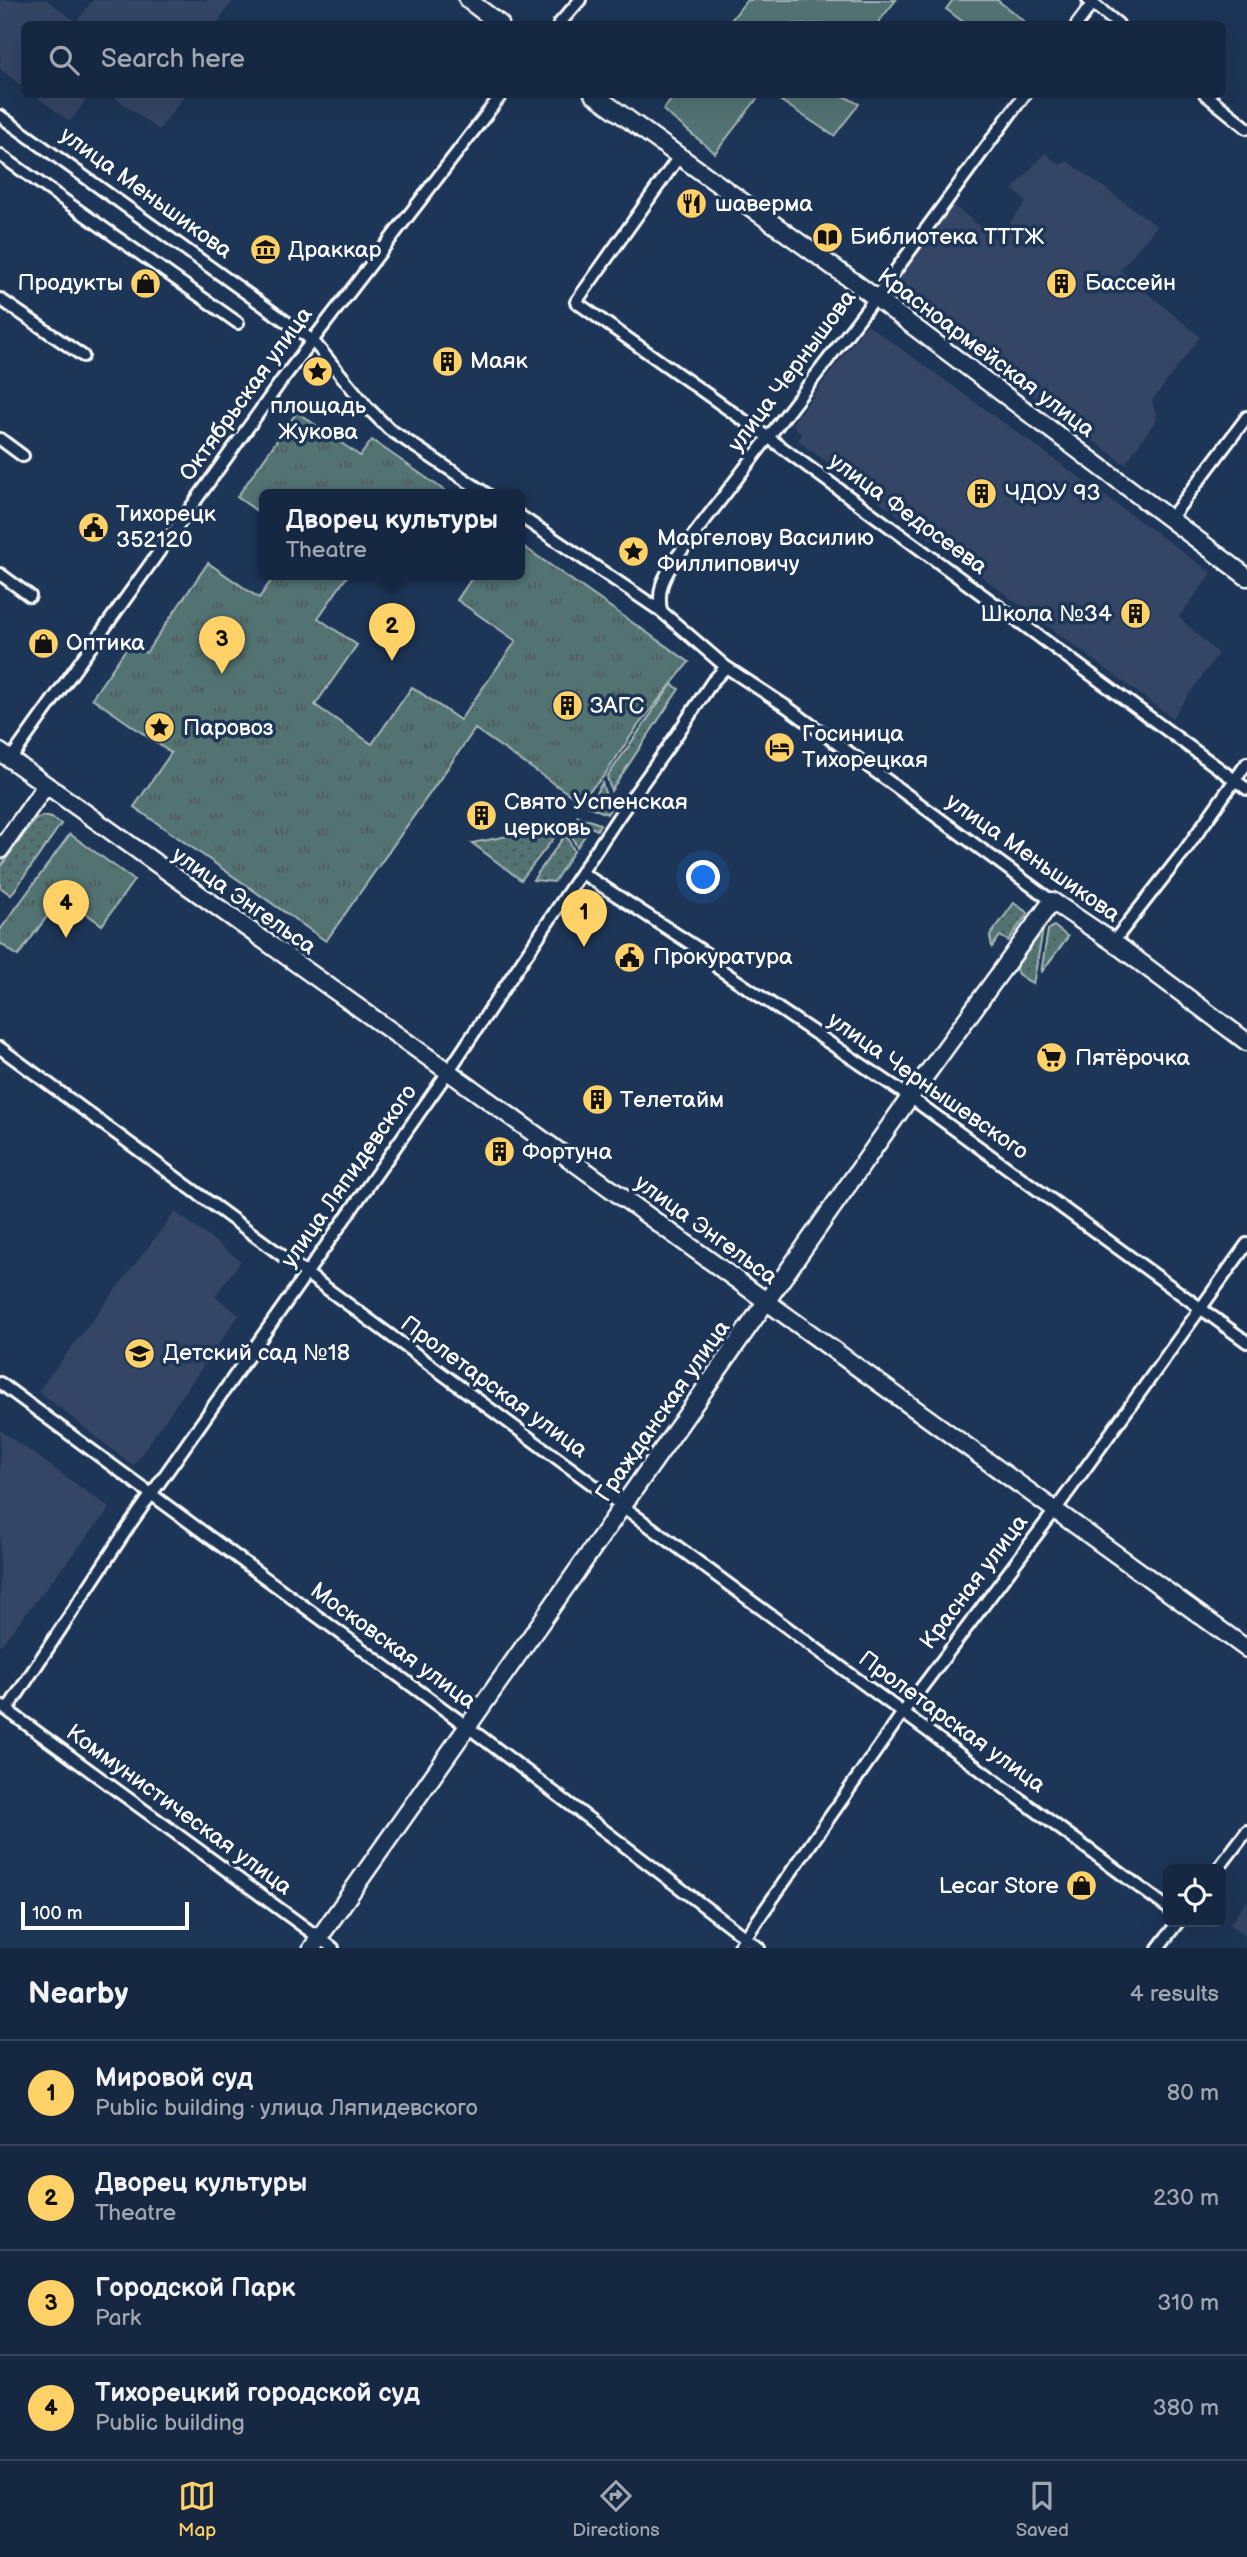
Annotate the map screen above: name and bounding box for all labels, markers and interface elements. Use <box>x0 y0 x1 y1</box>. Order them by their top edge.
search box <box>21 21 1226 98</box>
icon: search <box>45 41 83 79</box>
text: Search here <box>101 44 245 75</box>
street label: улица Меньшикова <box>54 121 238 265</box>
restaurant icon: шаверма <box>675 187 709 221</box>
place label: шаверма <box>715 190 813 218</box>
library icon: Библиотека ТТТЖ <box>810 220 844 254</box>
place label: Библиотека ТТТЖ <box>850 223 1044 251</box>
museum icon: Драккар <box>248 233 282 267</box>
place label: Драккар <box>288 236 382 264</box>
street label: Красноармейская улица <box>872 262 1100 444</box>
shop icon: Продукты <box>129 266 163 300</box>
building icon: Бассейн <box>1045 266 1079 300</box>
place label: Продукты <box>17 269 123 297</box>
place label: Бассейн <box>1085 269 1176 297</box>
street label: улица Чернышова <box>722 284 862 458</box>
street label: Октябрьская улица <box>173 301 319 487</box>
building icon: Маяк <box>430 344 464 378</box>
place label: Маяк <box>470 347 529 375</box>
place icon: площадь Жукова <box>301 355 335 389</box>
place label: площадь Жукова <box>270 392 366 446</box>
street label: улица Федосеева <box>823 447 993 581</box>
building icon: ЧДОУ 93 <box>965 476 999 510</box>
place label: ЧДОУ 93 <box>1005 479 1101 507</box>
popup <box>259 489 525 580</box>
place label: Тихорецк 352120 <box>116 500 217 554</box>
text: Дворец культуры <box>286 505 498 536</box>
public building icon: Тихорецк 352120 <box>76 510 110 544</box>
place label: Маргелову Василию Филлиповичу <box>657 524 874 578</box>
place icon: Маргелову Василию Филлиповичу <box>617 534 651 568</box>
text: Theatre <box>286 536 367 564</box>
building icon: Школа №34 <box>1118 597 1152 631</box>
place label: Школа №34 <box>980 600 1112 628</box>
pin: 2 <box>369 603 415 661</box>
pin: 3 <box>199 616 245 674</box>
shop icon: Оптика <box>26 626 60 660</box>
place label: Оптика <box>66 629 145 657</box>
building icon: ЗАГС <box>550 689 584 723</box>
place label: ЗАГС <box>590 692 645 720</box>
place icon: Паровоз <box>143 711 177 745</box>
place label: Паровоз <box>183 714 274 742</box>
place label: Госиница Тихорецкая <box>802 720 928 774</box>
hotel icon: Госиница Тихорецкая <box>762 730 796 764</box>
street label: улица Меньшикова <box>940 787 1126 929</box>
place label: Свято Успенская церковь <box>504 788 688 842</box>
building icon: Свято Успенская церковь <box>464 798 498 832</box>
street label: улица Энгельса <box>167 841 322 961</box>
your location <box>686 860 720 894</box>
pin: 4 <box>43 880 89 938</box>
pin: 1 <box>561 889 607 947</box>
public building icon: Прокуратура <box>613 940 647 974</box>
place label: Прокуратура <box>653 943 793 971</box>
street label: улица Чернышевского <box>822 1006 1034 1166</box>
supermarket icon: Пятёрочка <box>1035 1041 1069 1075</box>
place label: Пятёрочка <box>1075 1044 1191 1072</box>
street label: улица Ляпидевского <box>275 1079 423 1273</box>
building icon: Телетайм <box>580 1083 614 1117</box>
place label: Телетайм <box>620 1086 724 1114</box>
building icon: Фортуна <box>482 1135 516 1169</box>
place label: Фортуна <box>522 1138 613 1166</box>
street label: улица Энгельса <box>629 1169 783 1291</box>
street label: Пролетарская улица <box>395 1310 593 1464</box>
street label: Гражданская улица <box>590 1314 736 1507</box>
school or university icon: Детский сад №18 <box>123 1336 157 1370</box>
place label: Детский сад №18 <box>163 1339 350 1367</box>
street label: Красная улица <box>914 1509 1034 1655</box>
street label: Московская улица <box>305 1577 482 1716</box>
street label: Пролетарская улица <box>853 1645 1051 1799</box>
street label: Коммунистическая улица <box>61 1719 298 1902</box>
map controls <box>1163 1864 1226 1927</box>
button: locate <box>1163 1864 1226 1927</box>
shop icon: Lecar Store <box>1065 1869 1099 1903</box>
place label: Lecar Store <box>939 1872 1059 1900</box>
scale bar <box>21 1899 189 1931</box>
text: 100 m <box>32 1902 83 1925</box>
text: Nearby <box>28 1976 128 2012</box>
text: 4 results <box>1130 1980 1219 2008</box>
text: Мировой суд <box>95 2063 253 2094</box>
text: 1 <box>46 2079 56 2107</box>
text: 80 m <box>1167 2079 1219 2107</box>
text: Public building · улица Ляпидевского <box>95 2094 478 2122</box>
text: Дворец культуры <box>95 2168 307 2199</box>
text: 2 <box>44 2184 58 2212</box>
text: 230 m <box>1153 2184 1219 2212</box>
text: Theatre <box>95 2199 176 2227</box>
text: Городской Парк <box>95 2273 295 2304</box>
text: 3 <box>44 2289 58 2317</box>
text: 310 m <box>1157 2289 1219 2317</box>
text: Park <box>95 2304 141 2332</box>
text: Тихорецкий городской суд <box>95 2378 420 2409</box>
text: 4 <box>44 2394 58 2422</box>
text: 380 m <box>1153 2394 1219 2422</box>
text: Public building <box>95 2409 245 2437</box>
tab: Map <box>178 2477 216 2542</box>
tab: Directions <box>572 2477 660 2542</box>
tab: Saved <box>1016 2477 1069 2542</box>

